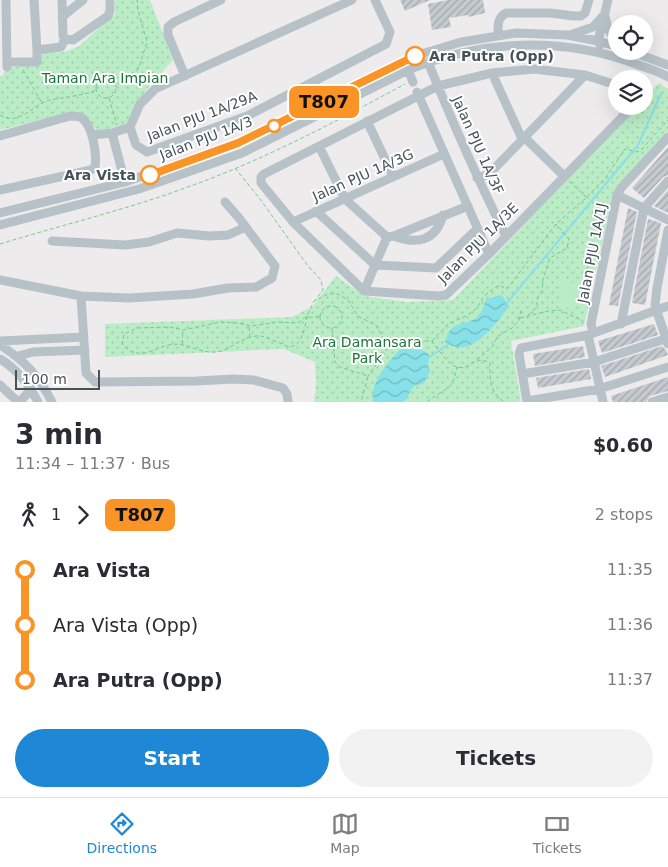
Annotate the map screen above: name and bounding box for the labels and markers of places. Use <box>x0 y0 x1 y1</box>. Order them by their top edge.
marker: Ara Putra (Opp) <box>405 46 425 66</box>
place label: Ara Putra (Opp) <box>429 48 554 64</box>
unlabelled marker <box>267 119 281 133</box>
marker: Ara Vista <box>140 165 160 185</box>
place label: Ara Vista <box>64 167 136 183</box>

